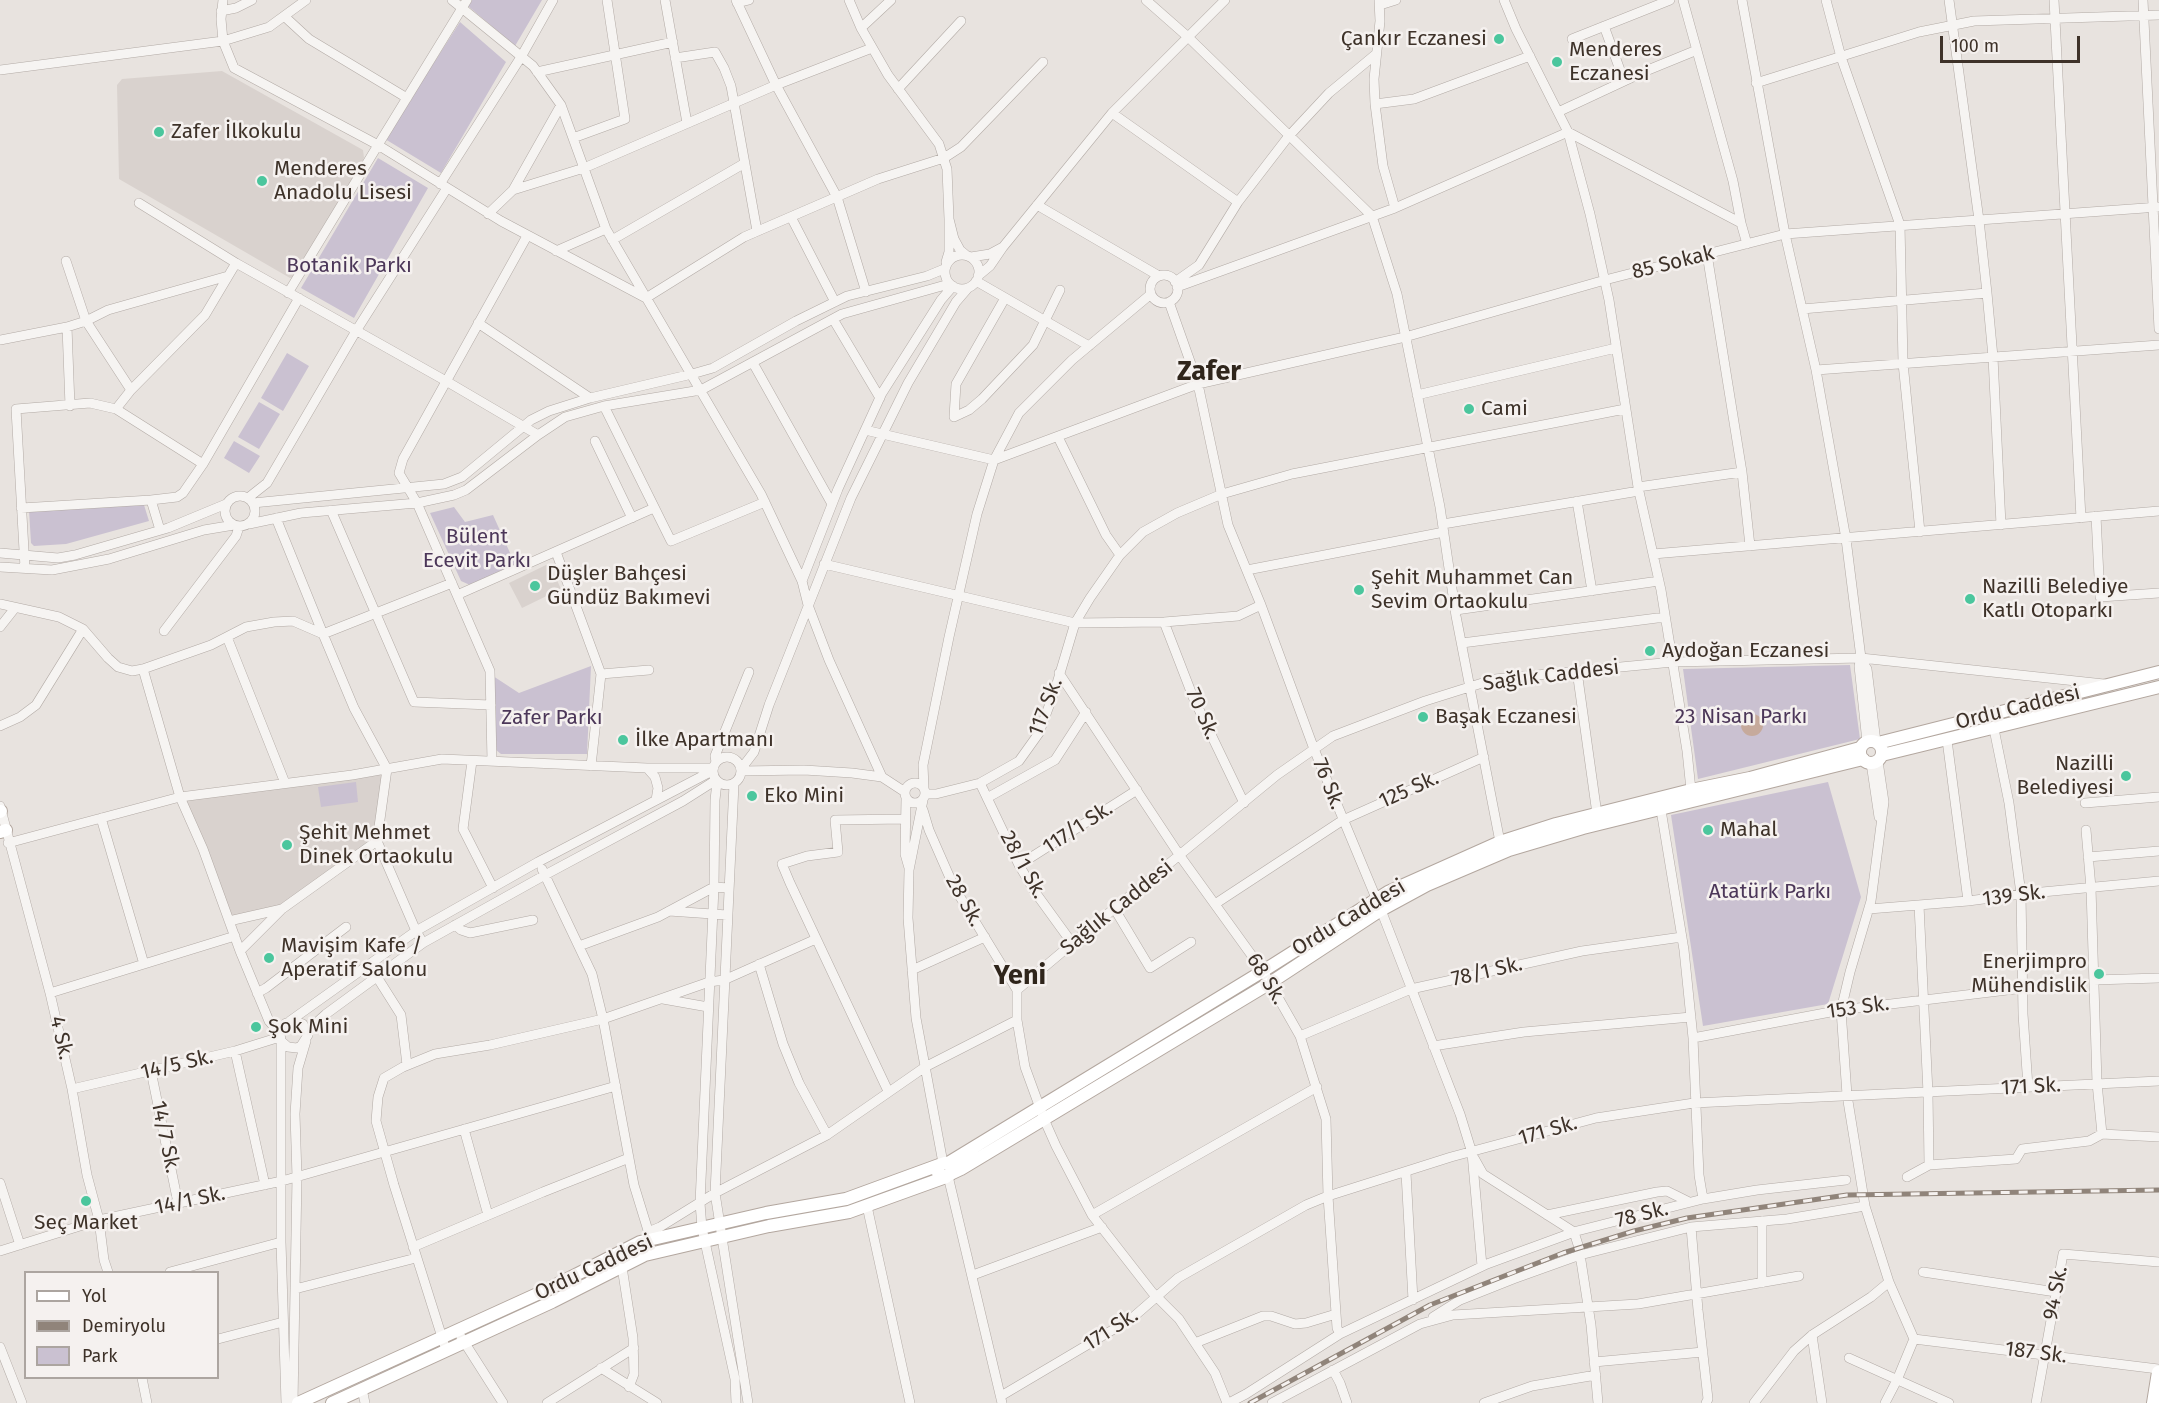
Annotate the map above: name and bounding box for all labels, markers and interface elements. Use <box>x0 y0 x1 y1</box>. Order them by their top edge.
scale bar <box>1943 24 2082 62</box>
place label: Çankır Eczanesi <box>1341 26 1487 52</box>
marker: Çankır Eczanesi <box>1492 32 1506 46</box>
text: 100 m <box>1951 35 1999 57</box>
place label: Menderes Eczanesi <box>1569 37 1662 87</box>
marker: Menderes Eczanesi <box>1550 55 1564 69</box>
place label: Zafer İlkokulu <box>171 119 301 145</box>
marker: Zafer İlkokulu <box>152 125 166 139</box>
place label: Menderes Anadolu Lisesi <box>274 156 412 206</box>
marker: Menderes Anadolu Lisesi <box>255 174 269 188</box>
street label: 85 Sokak <box>1629 241 1717 285</box>
park label: Botanik Parkı <box>286 253 412 279</box>
district label: Zafer <box>1177 356 1241 388</box>
place label: Cami <box>1481 396 1528 422</box>
marker: Cami <box>1462 402 1476 416</box>
park label: Bülent Ecevit Parkı <box>423 524 531 574</box>
place label: Düşler Bahçesi Gündüz Bakımevi <box>547 561 711 611</box>
place label: Şehit Muhammet Can Sevim Ortaokulu <box>1371 565 1573 615</box>
place label: Nazilli Belediye Katlı Otoparkı <box>1982 574 2129 624</box>
marker: Düşler Bahçesi Gündüz Bakımevi <box>528 579 542 593</box>
marker: Şehit Muhammet Can Sevim Ortaokulu <box>1352 583 1366 597</box>
marker: Nazilli Belediye Katlı Otoparkı <box>1963 592 1977 606</box>
place label: Aydoğan Eczanesi <box>1662 638 1830 664</box>
marker: Aydoğan Eczanesi <box>1643 644 1657 658</box>
street label: Sağlık Caddesi <box>1481 655 1621 697</box>
street label: 117 Sk. <box>1023 674 1069 740</box>
street label: Ordu Caddesi <box>1953 680 2083 736</box>
street label: 70 Sk. <box>1180 684 1224 744</box>
place label: Başak Eczanesi <box>1435 704 1577 730</box>
park label: 23 Nisan Parkı <box>1675 704 1807 730</box>
park label: Zafer Parkı <box>501 705 603 731</box>
marker: Başak Eczanesi <box>1416 710 1430 724</box>
place label: İlke Apartmanı <box>635 727 774 753</box>
marker: İlke Apartmanı <box>616 733 630 747</box>
place label: Nazilli Belediyesi <box>2016 751 2114 801</box>
street label: 76 Sk. <box>1306 755 1350 813</box>
street label: 125 Sk. <box>1375 766 1443 814</box>
marker: Nazilli Belediyesi <box>2119 769 2133 783</box>
place label: Eko Mini <box>764 783 844 809</box>
marker: Eko Mini <box>745 789 759 803</box>
street label: 117/1 Sk. <box>1038 796 1118 860</box>
place label: Mahal <box>1720 817 1777 843</box>
place label: Şehit Mehmet Dinek Ortaokulu <box>299 820 453 870</box>
marker: Mahal <box>1701 823 1715 837</box>
street label: 28/1 Sk. <box>994 827 1052 903</box>
marker: Şehit Mehmet Dinek Ortaokulu <box>280 838 294 852</box>
street label: Sağlık Caddesi <box>1056 855 1178 961</box>
street label: 28 Sk. <box>940 871 988 931</box>
street label: Ordu Caddesi <box>1288 874 1410 962</box>
park label: Atatürk Parkı <box>1709 879 1831 905</box>
street label: 139 Sk. <box>1981 880 2047 912</box>
place label: Mavişim Kafe / Aperatif Salonu <box>281 933 427 983</box>
street label: 68 Sk. <box>1241 949 1291 1009</box>
place label: Enerjimpro Mühendislik <box>1971 949 2087 999</box>
marker: Mavişim Kafe / Aperatif Salonu <box>262 951 276 965</box>
street label: 78/1 Sk. <box>1449 952 1525 992</box>
district label: Yeni <box>994 960 1046 992</box>
marker: Enerjimpro Mühendislik <box>2092 967 2106 981</box>
street label: 153 Sk. <box>1825 991 1891 1025</box>
street label: 4 Sk. <box>44 1014 78 1062</box>
place label: Şok Mini <box>268 1014 349 1040</box>
marker: Şok Mini <box>249 1020 263 1034</box>
street label: 14/5 Sk. <box>138 1044 216 1086</box>
street label: 171 Sk. <box>2000 1073 2062 1101</box>
street label: 14/7 Sk. <box>145 1099 185 1175</box>
street label: 171 Sk. <box>1516 1111 1580 1151</box>
street label: 14/1 Sk. <box>152 1181 228 1221</box>
marker: Seç Market <box>79 1194 93 1208</box>
street label: 78 Sk. <box>1613 1196 1671 1234</box>
place label: Seç Market <box>34 1210 138 1236</box>
street label: Ordu Caddesi <box>531 1230 657 1306</box>
street label: 94 Sk. <box>2038 1264 2074 1322</box>
legend <box>24 1271 219 1379</box>
text: Yol <box>82 1285 107 1307</box>
street label: 171 Sk. <box>1079 1303 1143 1357</box>
text: Demiryolu <box>82 1315 166 1337</box>
street label: 187 Sk. <box>2003 1337 2069 1369</box>
text: Park <box>82 1345 117 1367</box>

